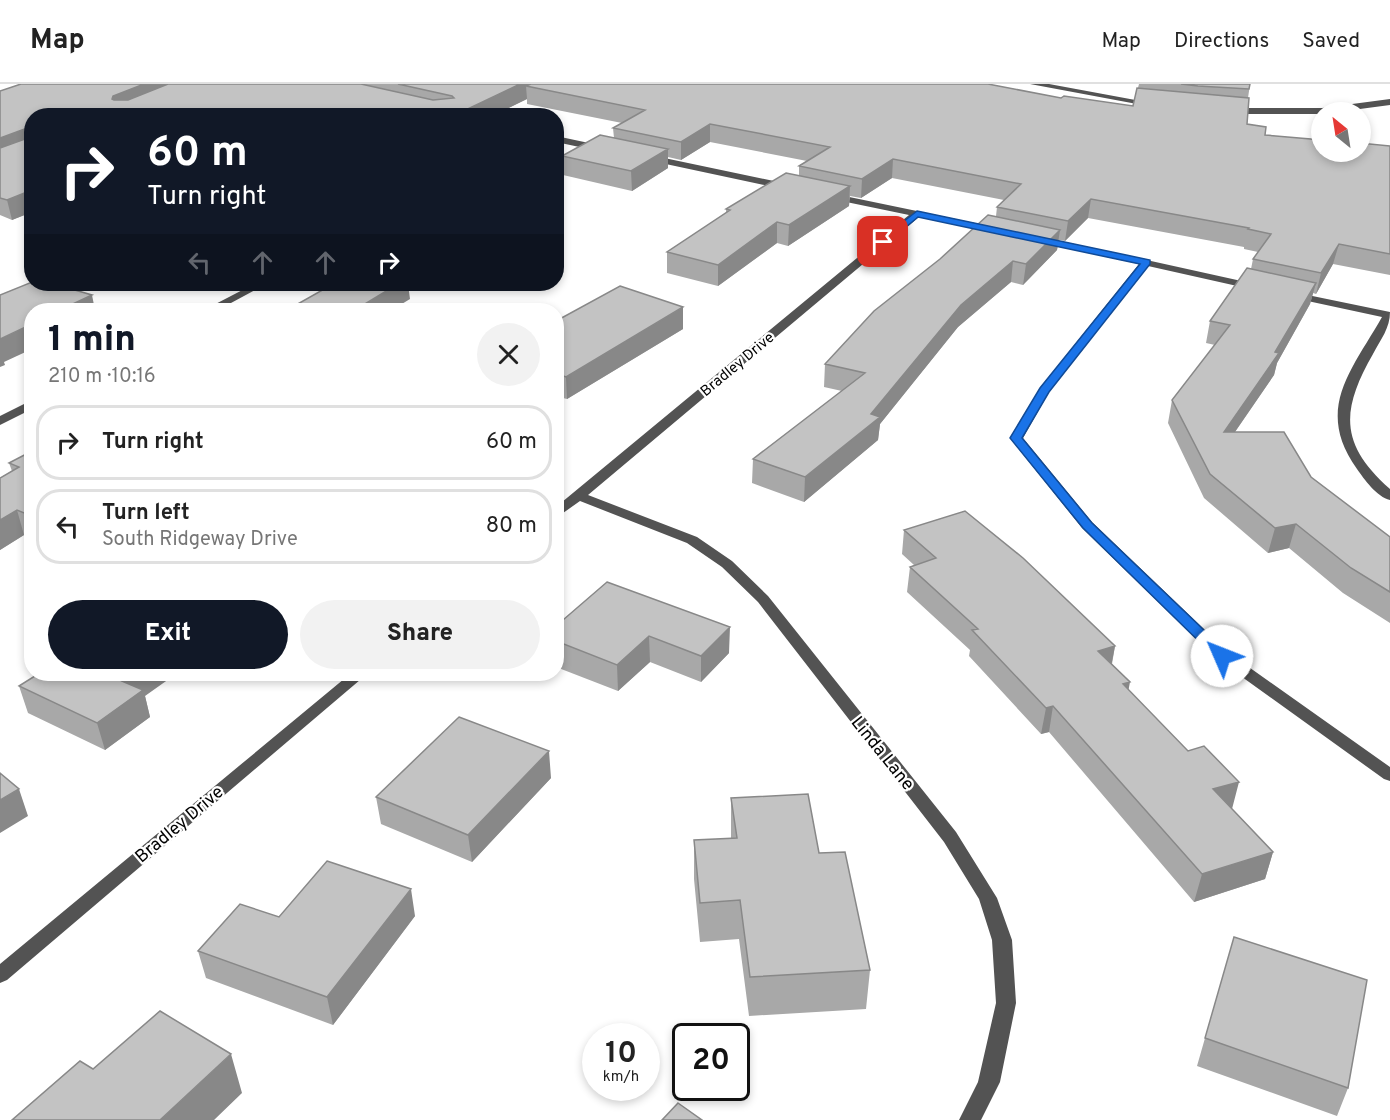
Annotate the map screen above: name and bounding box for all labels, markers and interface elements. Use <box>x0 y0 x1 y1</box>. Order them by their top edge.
text: Map <box>30 23 85 59</box>
text: Map <box>1101 28 1141 55</box>
text: Directions <box>1174 28 1269 55</box>
text: Saved <box>1302 28 1360 55</box>
north arrow <box>1311 102 1371 162</box>
map controls <box>1311 102 1371 162</box>
text: 60 m <box>147 128 248 181</box>
icon: right <box>48 132 126 210</box>
text: Turn right <box>147 180 266 214</box>
pin <box>857 216 908 267</box>
icon: arrive <box>866 225 899 258</box>
icon: left <box>183 246 216 279</box>
icon: ahead <box>246 246 279 279</box>
icon: ahead <box>309 246 342 279</box>
icon: right <box>372 246 405 279</box>
text: 1 min <box>48 318 136 364</box>
button: close <box>477 323 540 386</box>
street label: Bradley Drive <box>697 329 779 402</box>
text: 210 m · 10:16 <box>48 364 156 390</box>
icon: right <box>51 426 84 459</box>
text: Turn right <box>102 429 204 456</box>
text: 60 m <box>486 429 537 456</box>
text: Turn left <box>102 500 190 527</box>
icon: left <box>51 510 84 543</box>
text: 80 m <box>486 513 537 540</box>
text: South Ridgeway Drive <box>102 527 298 553</box>
button: Exit <box>48 600 288 669</box>
button: Share <box>300 600 540 669</box>
position arrow <box>1190 624 1254 688</box>
street label: Linda Lane <box>845 712 919 796</box>
street label: Bradley Drive <box>131 781 229 869</box>
speed limit sign: 20 <box>672 1023 750 1101</box>
text: 10 <box>605 1036 637 1073</box>
text: km/h <box>603 1068 639 1087</box>

